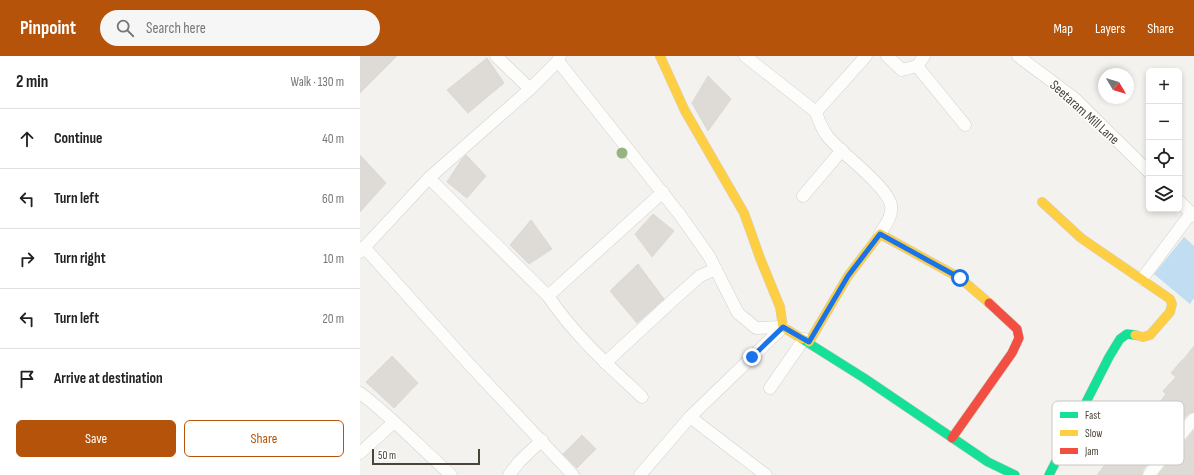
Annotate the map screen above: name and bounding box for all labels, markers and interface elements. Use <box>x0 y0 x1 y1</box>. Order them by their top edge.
search box <box>100 10 380 46</box>
text: Pinpoint <box>20 17 76 40</box>
icon: search <box>114 17 136 39</box>
text: Search here <box>146 19 206 38</box>
text: Map <box>1053 20 1073 37</box>
text: Layers <box>1095 20 1125 37</box>
text: Share <box>1147 20 1174 37</box>
north arrow <box>1098 68 1134 104</box>
map controls <box>1146 68 1182 212</box>
button: + <box>1146 68 1182 104</box>
text: 2 min <box>16 72 48 92</box>
text: Walk · 130 m <box>291 74 344 90</box>
street label: Seetaram Mill Lane <box>1046 77 1123 148</box>
button: − <box>1146 104 1182 140</box>
icon: ahead <box>16 128 38 150</box>
text: Continue <box>54 129 103 148</box>
text: 40 m <box>322 131 344 147</box>
button: locate <box>1146 140 1182 176</box>
button: layers <box>1146 176 1182 212</box>
icon: left <box>16 188 38 210</box>
text: Turn left <box>54 189 99 208</box>
text: 60 m <box>322 191 344 207</box>
icon: right <box>16 248 38 270</box>
text: Turn right <box>54 249 106 268</box>
text: 10 m <box>323 251 344 267</box>
route start <box>951 269 969 287</box>
icon: left <box>16 308 38 330</box>
text: Turn left <box>54 309 99 328</box>
text: 20 m <box>322 311 344 327</box>
route end <box>743 348 761 366</box>
icon: arrive <box>16 368 38 390</box>
text: Arrive at destination <box>54 369 163 388</box>
legend <box>1052 401 1184 465</box>
text: Fast <box>1085 409 1101 422</box>
button: Save <box>16 420 176 457</box>
button: Share <box>184 420 344 457</box>
text: Slow <box>1085 427 1102 440</box>
text: Jam <box>1084 445 1099 458</box>
scale bar <box>372 447 480 466</box>
text: 50 m <box>378 449 396 462</box>

